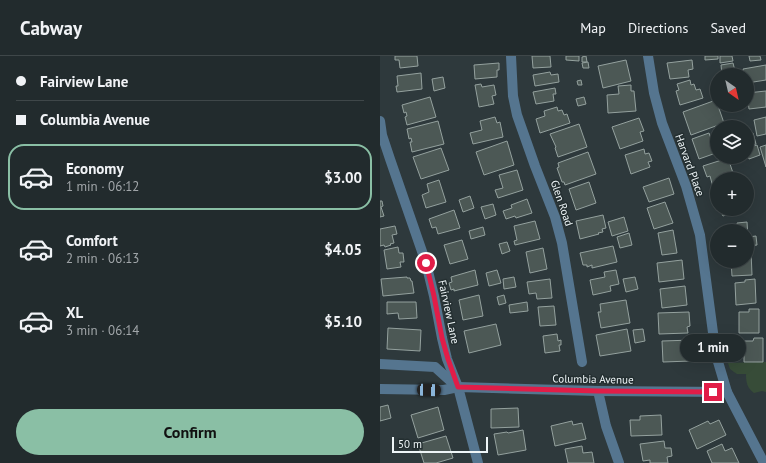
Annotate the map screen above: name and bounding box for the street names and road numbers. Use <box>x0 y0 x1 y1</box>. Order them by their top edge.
street label: Harvard Place <box>672 132 708 198</box>
street label: Glen Road <box>548 178 576 228</box>
street label: Fairview Lane <box>435 279 463 346</box>
street label: Columbia Avenue <box>552 371 634 387</box>

